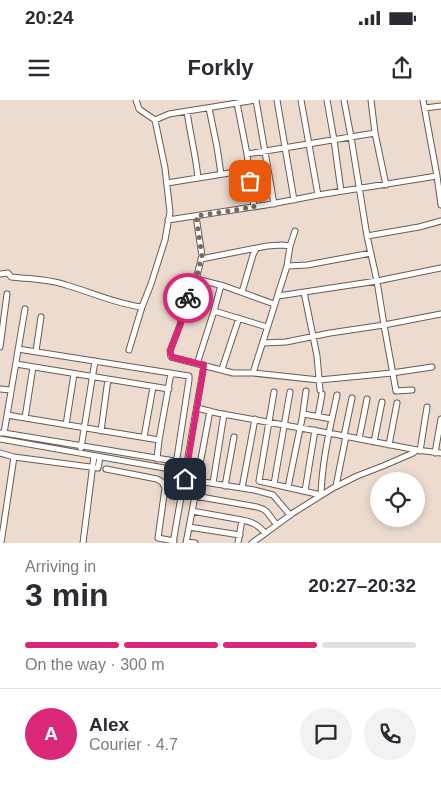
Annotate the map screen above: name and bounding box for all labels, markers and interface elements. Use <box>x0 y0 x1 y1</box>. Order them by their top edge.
text: 20:24 <box>25 7 74 28</box>
icon: menu <box>25 54 53 82</box>
icon: share <box>388 54 416 82</box>
text: Forkly <box>187 55 254 80</box>
pin <box>229 160 271 202</box>
icon: bag <box>236 167 264 195</box>
courier <box>163 273 213 323</box>
icon: bike <box>174 284 202 312</box>
pin <box>164 458 206 500</box>
icon: home <box>171 465 199 493</box>
map controls <box>370 472 425 527</box>
button: locate <box>370 472 425 527</box>
text: Arriving in <box>25 558 96 575</box>
text: 20:27–20:32 <box>308 575 416 596</box>
text: 3 min <box>25 577 109 613</box>
text: On the way · 300 m <box>25 656 165 673</box>
button: chat <box>300 708 352 760</box>
button: phone <box>364 708 416 760</box>
text: Alex <box>89 714 129 735</box>
text: A <box>44 723 58 744</box>
text: Courier · 4.7 <box>89 736 178 753</box>

